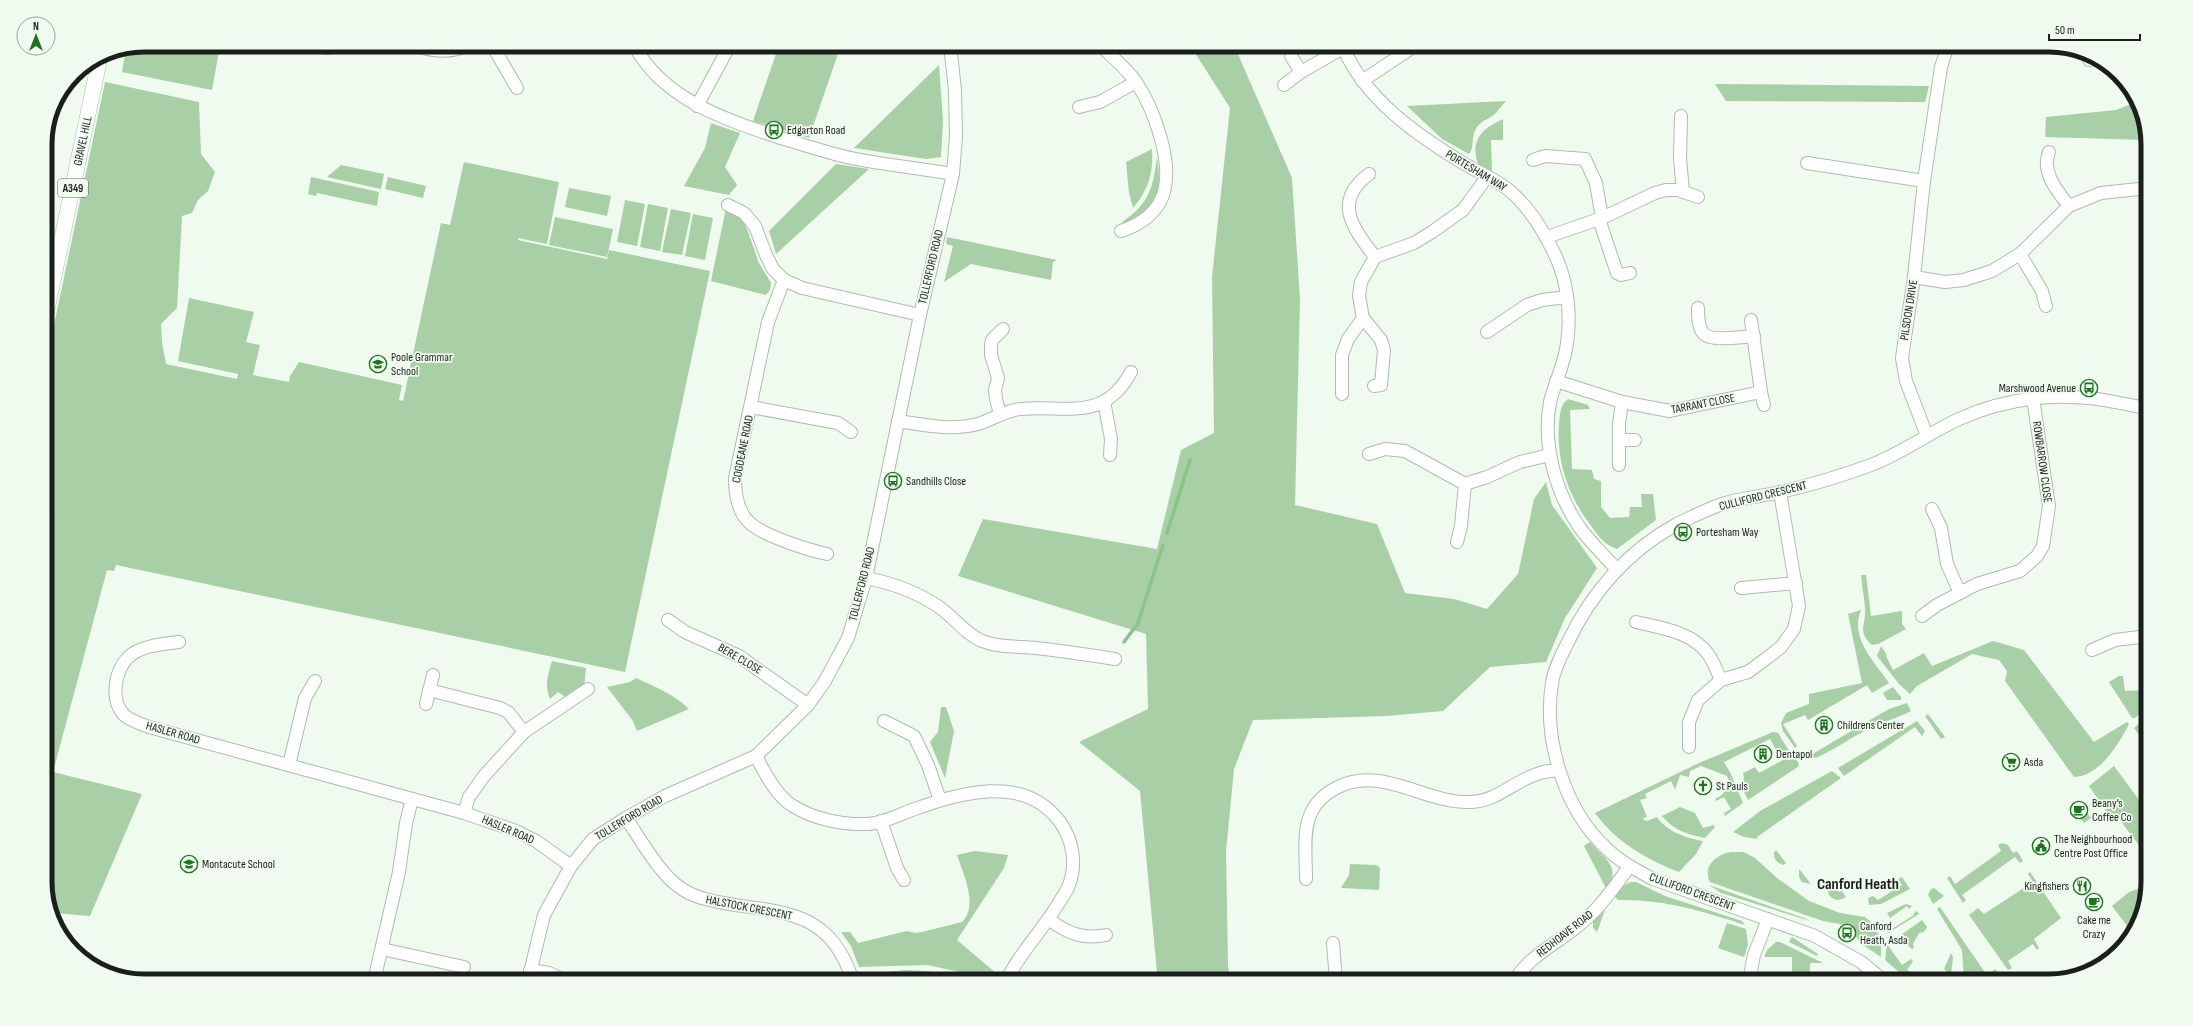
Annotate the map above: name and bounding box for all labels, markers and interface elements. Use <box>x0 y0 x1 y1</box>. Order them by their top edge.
north arrow <box>16 16 56 56</box>
scale bar <box>2049 16 2140 42</box>
text: N <box>33 20 39 33</box>
text: 50 m <box>2055 23 2075 38</box>
street label: GRAVEL HILL <box>70 114 96 167</box>
bus stop icon: Edgarton Road <box>764 120 784 140</box>
place label: Edgarton Road <box>787 123 845 138</box>
street label: PORTESHAM WAY <box>1443 147 1509 195</box>
road number: A349 <box>58 179 88 197</box>
street label: TOLLERFORD ROAD <box>915 228 947 306</box>
street label: PILSDON DRIVE <box>1897 279 1921 341</box>
place label: Poole Grammar School <box>391 350 453 379</box>
school or university icon: Poole Grammar School <box>368 354 388 374</box>
bus stop icon: Marshwood Avenue <box>2079 378 2099 398</box>
place label: Marshwood Avenue <box>1999 381 2076 396</box>
street label: TARRANT CLOSE <box>1670 390 1736 418</box>
street label: COGDEANE ROAD <box>729 414 757 484</box>
street label: ROWBARROW CLOSE <box>2029 420 2055 504</box>
bus stop icon: Sandhills Close <box>883 471 903 491</box>
place label: Sandhills Close <box>906 474 966 489</box>
street label: CULLIFORD CRESCENT <box>1717 478 1809 514</box>
bus stop icon: Portesham Way <box>1673 522 1693 542</box>
place label: Portesham Way <box>1696 525 1759 540</box>
street label: TOLLERFORD ROAD <box>846 545 879 623</box>
street label: BERE CLOSE <box>715 640 765 678</box>
building icon: Childrens Center <box>1814 715 1834 735</box>
street label: HASLER ROAD <box>144 718 202 748</box>
place label: Childrens Center <box>1837 718 1905 733</box>
building icon: Dentapol <box>1753 744 1773 764</box>
place label: Dentapol <box>1776 747 1812 762</box>
supermarket icon: Asda <box>2001 752 2021 772</box>
place label: Asda <box>2023 755 2043 770</box>
church icon: St Pauls <box>1693 776 1713 796</box>
place label: St Pauls <box>1716 779 1748 794</box>
street label: TOLLERFORD ROAD <box>593 792 666 844</box>
place label: Beany’s Coffee Co <box>2092 796 2132 825</box>
cafe icon: Beany’s Coffee Co <box>2069 800 2089 820</box>
street label: HASLER ROAD <box>479 812 537 848</box>
place label: The Neighbourhood Centre Post Office <box>2054 832 2132 861</box>
public building icon: The Neighbourhood Centre Post Office <box>2031 836 2051 856</box>
school or university icon: Montacute School <box>179 854 199 874</box>
place label: Montacute School <box>202 857 275 872</box>
street label: CULLIFORD CRESCENT <box>1647 870 1737 914</box>
district label: Canford Heath <box>1817 875 1899 894</box>
restaurant icon: Kingfishers <box>2072 876 2092 896</box>
place label: Kingfishers <box>2024 879 2069 894</box>
street label: HALSTOCK CRESCENT <box>705 892 794 924</box>
cafe icon: Cake me Crazy <box>2084 892 2104 912</box>
street label: REDHOAVE ROAD <box>1534 907 1596 961</box>
place label: Cake me Crazy <box>2077 913 2111 942</box>
place label: Canford Heath, Asda <box>1860 919 1908 948</box>
bus stop icon: Canford Heath, Asda <box>1837 923 1857 943</box>

